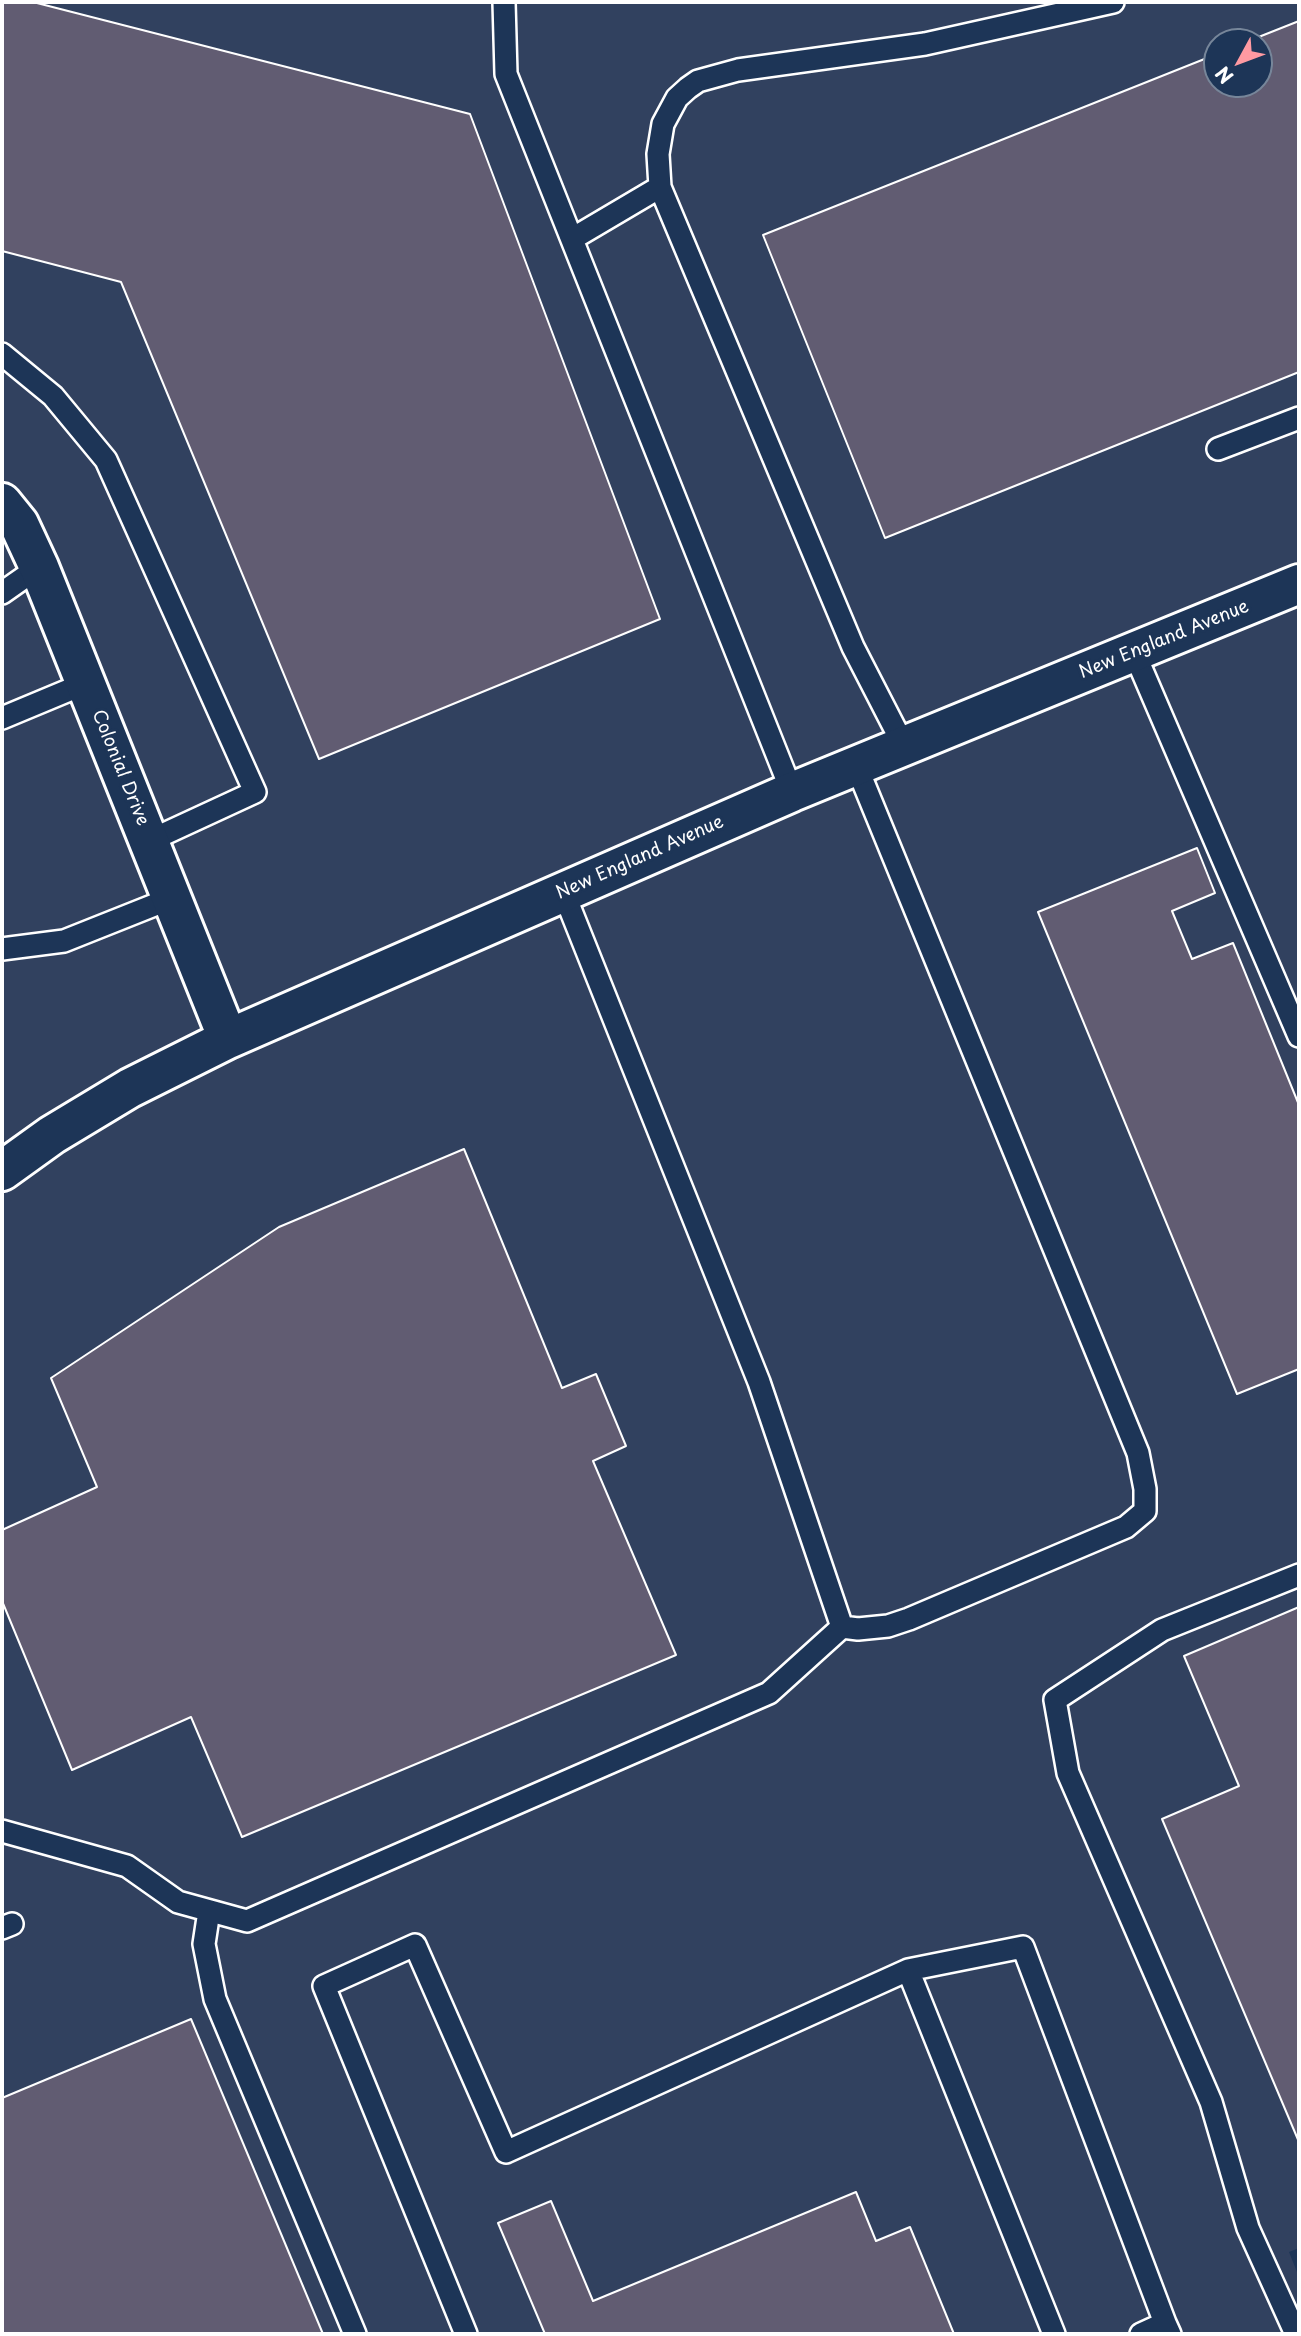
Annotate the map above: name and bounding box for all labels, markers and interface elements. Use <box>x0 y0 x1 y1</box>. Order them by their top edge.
north arrow <box>1203 28 1273 98</box>
text: N <box>1208 61 1239 90</box>
street label: New England Avenue <box>1076 596 1252 684</box>
street label: Colonial Drive <box>87 707 153 829</box>
street label: New England Avenue <box>553 811 727 905</box>

